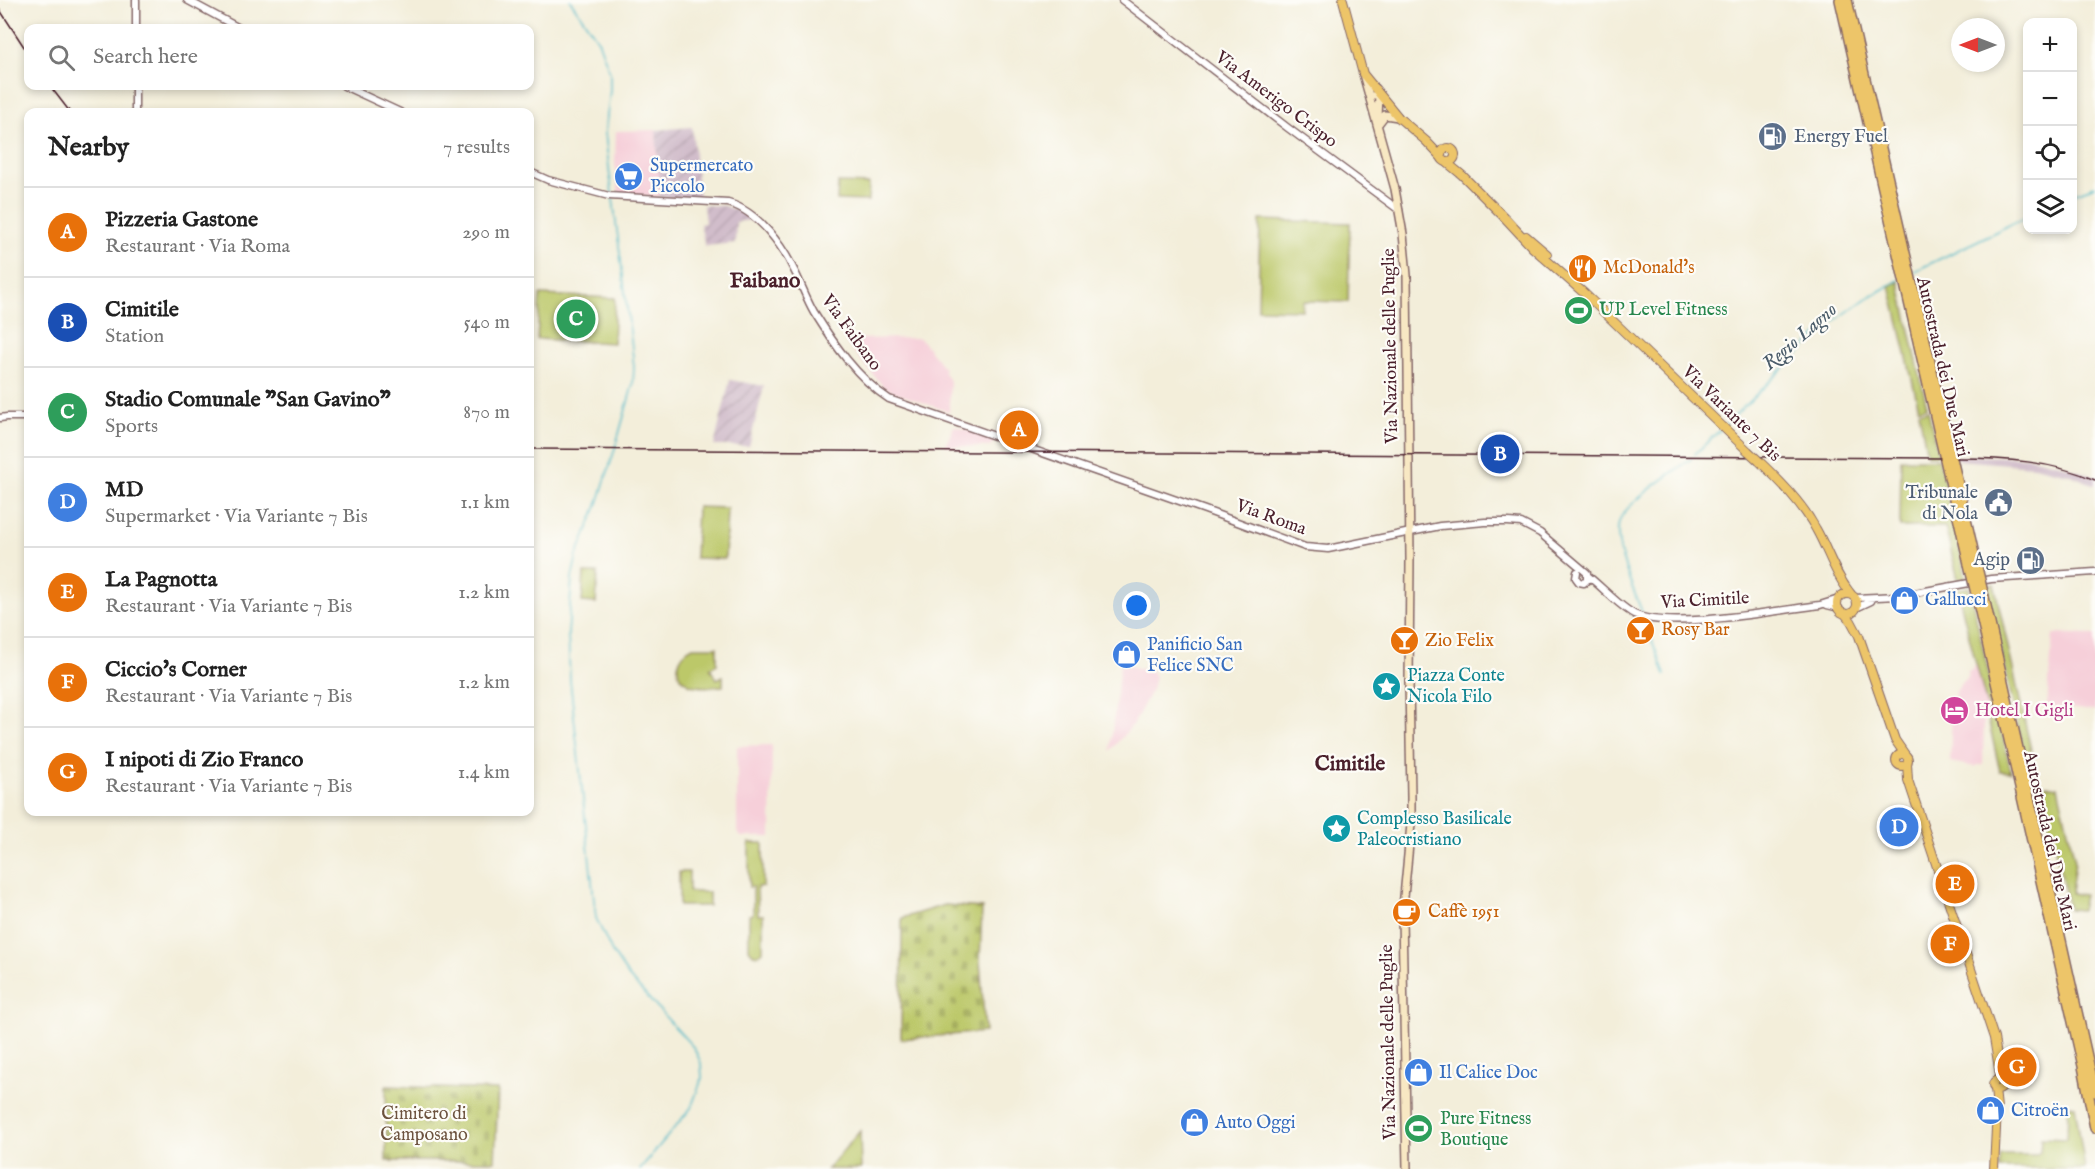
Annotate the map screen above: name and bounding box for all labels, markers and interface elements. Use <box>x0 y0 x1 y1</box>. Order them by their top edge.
north arrow <box>1951 18 2005 72</box>
map controls <box>2023 18 2077 234</box>
button: + <box>2023 18 2077 72</box>
search box <box>24 24 534 90</box>
icon: search <box>45 41 78 74</box>
text: Search here <box>93 43 198 71</box>
street label: Via Amerigo Crispo <box>1209 46 1342 154</box>
button: − <box>2023 72 2077 126</box>
fuel station icon: Energy Fuel <box>1757 121 1789 153</box>
place label: Energy Fuel <box>1794 126 1888 149</box>
button: locate <box>2023 126 2077 180</box>
text: Nearby <box>48 131 129 164</box>
text: 7 results <box>443 135 510 160</box>
place label: Supermercato Piccolo <box>650 155 754 199</box>
supermarket icon: Supermercato Piccolo <box>613 160 645 192</box>
button: layers <box>2023 180 2077 234</box>
text: Pizzeria Gastone <box>105 206 258 234</box>
text: A <box>61 220 74 245</box>
text: 290 m <box>462 220 510 245</box>
text: Restaurant · Via Roma <box>105 234 290 259</box>
street label: Via Nazionale delle Puglie <box>1378 248 1404 445</box>
restaurant icon: McDonald's <box>1566 252 1598 284</box>
place label: McDonald's <box>1603 257 1695 280</box>
district label: Faibano <box>730 268 801 295</box>
street label: Autostrada dei Due Mari <box>1910 274 1974 460</box>
street label: Via Faibano <box>815 290 887 376</box>
sports icon: UP Level Fitness <box>1562 294 1594 326</box>
text: Cimitile <box>105 296 179 324</box>
pin: C <box>556 296 596 342</box>
water label: Regio Lagno <box>1758 298 1843 377</box>
place label: UP Level Fitness <box>1599 299 1728 322</box>
text: B <box>61 310 74 335</box>
text: 540 m <box>463 310 510 335</box>
text: Station <box>105 324 164 349</box>
street label: Via Variante 7 Bis <box>1676 360 1785 467</box>
text: Stadio Comunale "San Gavino" <box>105 386 391 414</box>
text: C <box>60 400 75 425</box>
text: 870 m <box>463 400 510 425</box>
pin: A <box>1000 408 1038 452</box>
text: Sports <box>105 414 158 439</box>
pin: B <box>1480 432 1520 476</box>
text: MD <box>105 476 143 504</box>
place label: Tribunale di Nola <box>1906 482 1978 526</box>
public building icon: Tribunale di Nola <box>1983 487 2015 519</box>
text: D <box>59 490 76 515</box>
text: 1.1 km <box>460 490 510 515</box>
street label: Via Roma <box>1232 494 1310 541</box>
text: Supermarket · Via Variante 7 Bis <box>105 504 368 529</box>
fuel station icon: Agip <box>2015 544 2047 576</box>
place label: Agip <box>1973 549 2010 572</box>
text: La Pagnotta <box>105 566 217 594</box>
text: E <box>61 580 74 605</box>
text: 1.2 km <box>458 580 510 605</box>
shop icon: Gallucci <box>1888 584 1920 616</box>
street label: Via Cimitile <box>1659 587 1750 615</box>
place label: Gallucci <box>1925 589 1987 612</box>
your location <box>1122 591 1151 620</box>
text: Restaurant · Via Variante 7 Bis <box>105 594 352 619</box>
bar icon: Rosy Bar <box>1624 614 1656 646</box>
place label: Rosy Bar <box>1661 619 1730 642</box>
bar icon: Zio Felix <box>1388 625 1420 657</box>
place label: Zio Felix <box>1425 630 1494 653</box>
place label: Panificio San Felice SNC <box>1147 634 1243 678</box>
shop icon: Panificio San Felice SNC <box>1110 639 1142 671</box>
text: Ciccio's Corner <box>105 656 247 684</box>
place label: Piazza Conte Nicola Filo <box>1407 665 1505 709</box>
text: F <box>61 670 74 695</box>
text: 1.2 km <box>458 670 510 695</box>
place icon: Piazza Conte Nicola Filo <box>1370 670 1402 702</box>
text: Restaurant · Via Variante 7 Bis <box>105 684 352 709</box>
hotel icon: Hotel I Gigli <box>1938 695 1970 727</box>
place label: Hotel I Gigli <box>1975 700 2074 723</box>
text: I nipoti di Zio Franco <box>105 746 303 774</box>
street label: Autostrada dei Due Mari <box>2017 748 2081 934</box>
district label: Cimitile <box>1315 751 1386 778</box>
text: G <box>60 760 75 785</box>
text: 1.4 km <box>458 760 510 785</box>
text: Restaurant · Via Variante 7 Bis <box>105 774 352 799</box>
pin: D <box>1880 804 1918 850</box>
place label: Complesso Basilicale Paleocristiano <box>1357 808 1512 852</box>
place icon: Complesso Basilicale Paleocristiano <box>1320 813 1352 845</box>
pin: E <box>1936 862 1974 906</box>
cafe icon: Caffè 1951 <box>1391 896 1423 928</box>
place label: Caffè 1951 <box>1428 901 1499 924</box>
pin: F <box>1930 922 1970 966</box>
street label: Via Nazionale delle Puglie <box>1376 944 1402 1141</box>
pin: G <box>1998 1044 2036 1090</box>
shop icon: Il Calice Doc <box>1402 1057 1434 1089</box>
place label: Il Calice Doc <box>1439 1062 1538 1085</box>
shop icon: Citroën <box>1974 1095 2006 1127</box>
place label: Citroën <box>2011 1100 2069 1123</box>
park label: Cimitero di Camposano <box>380 1103 468 1147</box>
shop icon: Auto Oggi <box>1178 1107 1210 1139</box>
place label: Pure Fitness Boutique <box>1440 1108 1531 1152</box>
place label: Auto Oggi <box>1214 1112 1296 1135</box>
sports icon: Pure Fitness Boutique <box>1403 1113 1435 1145</box>

